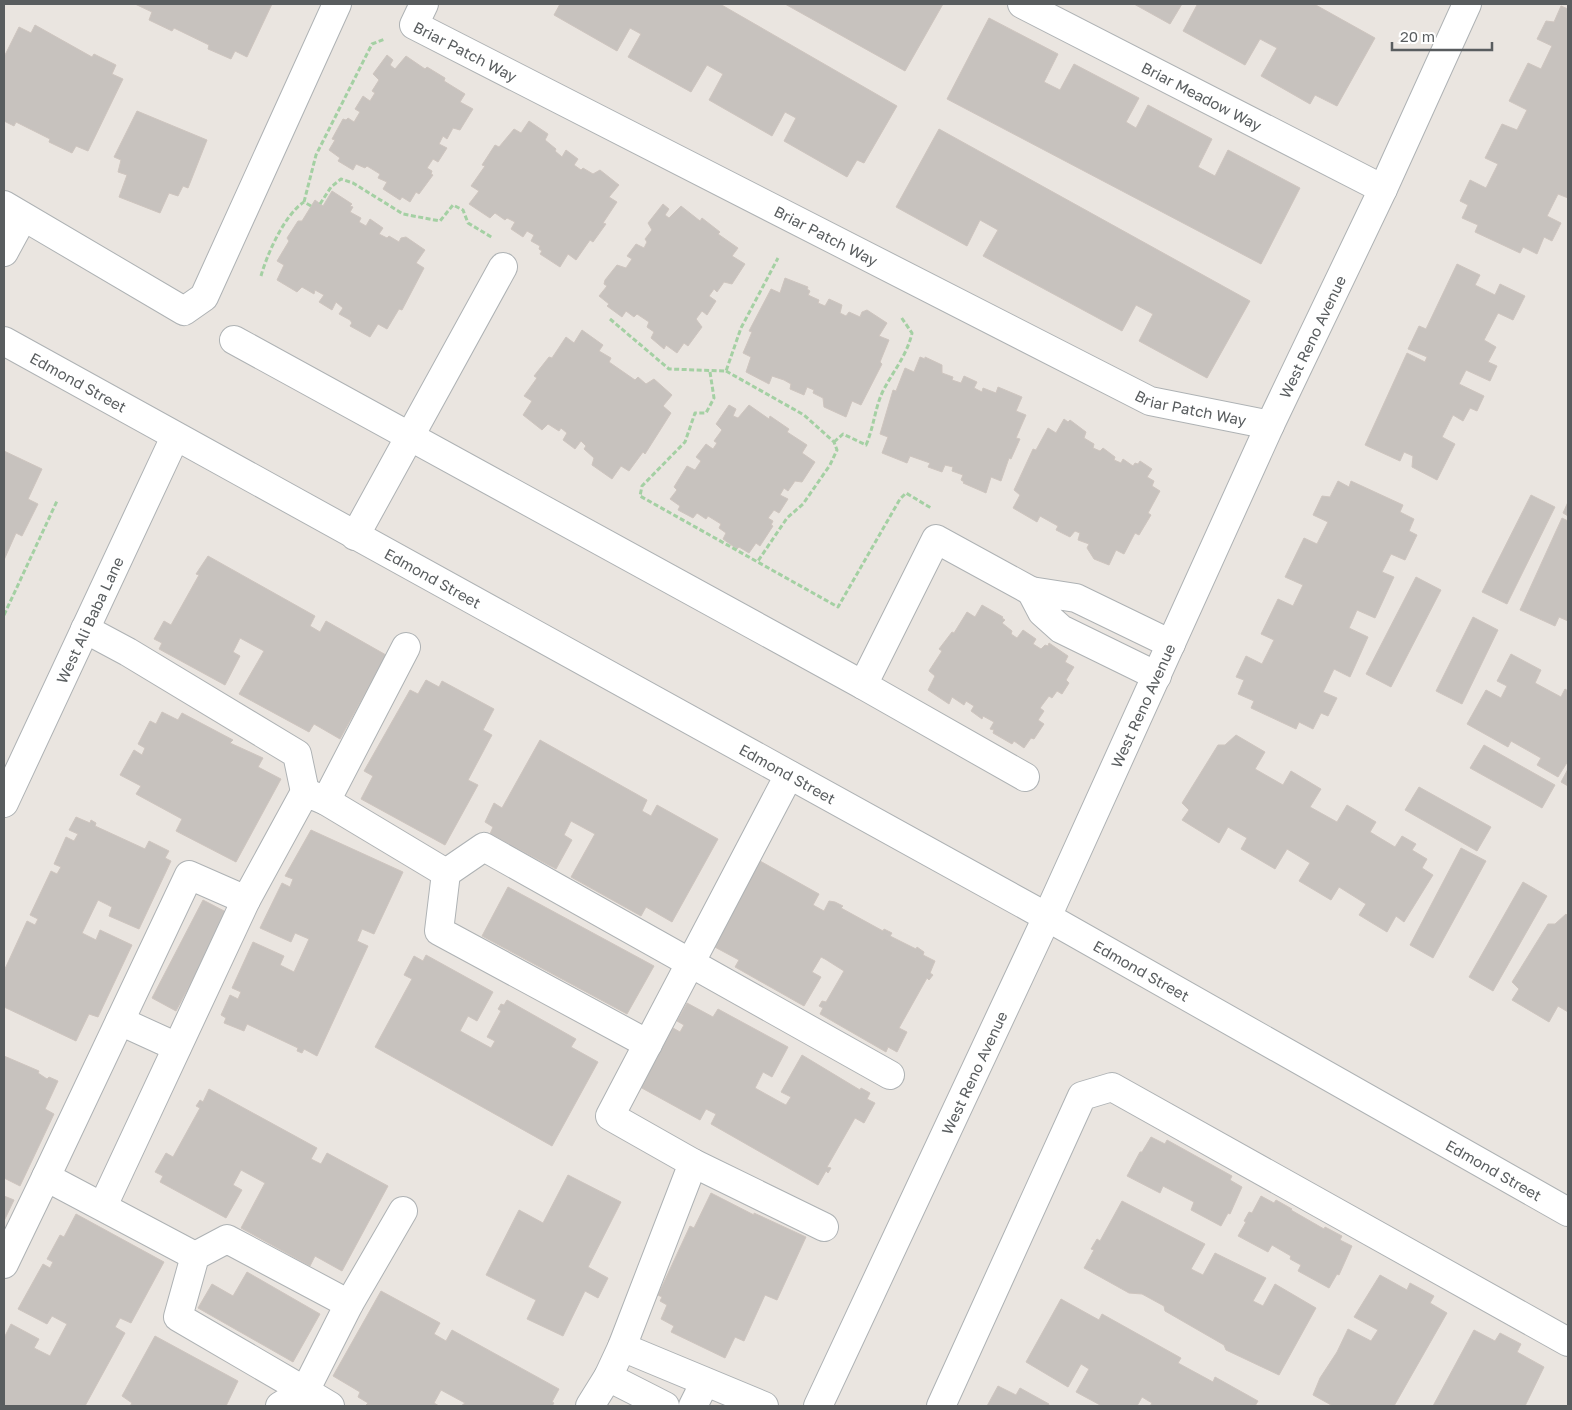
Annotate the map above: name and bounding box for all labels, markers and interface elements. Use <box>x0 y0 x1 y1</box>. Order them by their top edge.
street label: Briar Patch Way <box>411 17 521 85</box>
scale bar <box>1392 20 1492 52</box>
text: 20 m <box>1400 27 1435 45</box>
street label: Briar Meadow Way <box>1139 58 1265 135</box>
street label: Briar Patch Way <box>771 202 881 270</box>
street label: West Reno Avenue <box>1275 272 1349 401</box>
street label: Edmond Street <box>27 348 130 416</box>
street label: Briar Patch Way <box>1132 386 1249 429</box>
street label: Edmond Street <box>382 544 484 612</box>
street label: West Ali Baba Lane <box>52 553 127 686</box>
street label: West Reno Avenue <box>1107 641 1179 770</box>
street label: Edmond Street <box>736 740 839 807</box>
street label: Edmond Street <box>1090 936 1193 1005</box>
street label: West Reno Avenue <box>938 1008 1011 1137</box>
street label: Edmond Street <box>1443 1136 1545 1204</box>

